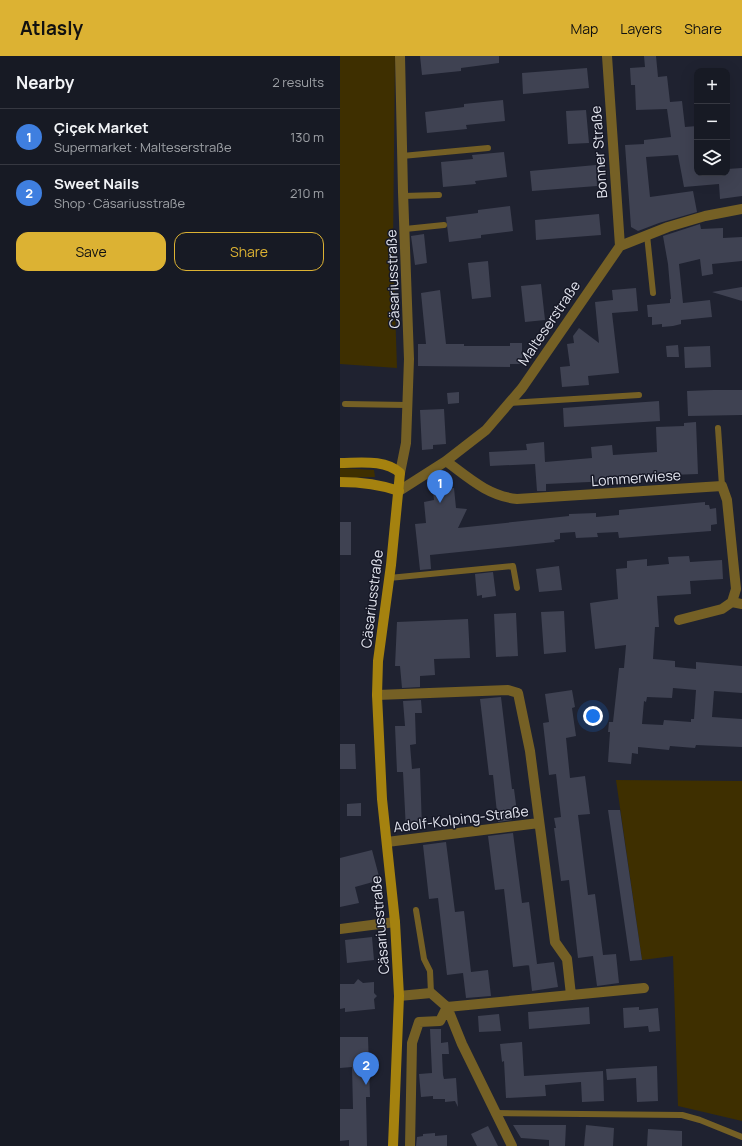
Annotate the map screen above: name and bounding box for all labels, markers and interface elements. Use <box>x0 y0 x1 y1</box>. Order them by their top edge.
text: Atlasly <box>20 15 83 41</box>
text: Map <box>570 19 598 38</box>
text: Layers <box>620 19 662 38</box>
text: Share <box>684 19 722 38</box>
map controls <box>694 68 730 176</box>
button: + <box>694 68 730 104</box>
text: Nearby <box>16 71 74 94</box>
text: 2 results <box>272 73 324 91</box>
button: − <box>694 104 730 140</box>
street label: Bonner Straße <box>586 105 611 199</box>
text: Çiçek Market <box>54 117 149 138</box>
text: 1 <box>26 128 32 146</box>
text: 130 m <box>290 128 324 146</box>
text: Supermarket · Malteserstraße <box>54 138 232 156</box>
button: layers <box>694 140 730 176</box>
text: Sweet Nails <box>54 173 139 194</box>
text: 2 <box>25 184 33 202</box>
text: 210 m <box>290 184 324 202</box>
text: Shop · Cäsariusstraße <box>54 194 185 212</box>
street label: Cäsariusstraße <box>381 229 404 329</box>
button: Save <box>16 232 166 271</box>
button: Share <box>174 232 324 271</box>
street label: Malteserstraße <box>513 277 584 369</box>
street label: Lommerwiese <box>590 465 682 490</box>
pin: 1 <box>427 470 453 503</box>
street label: Cäsariusstraße <box>356 549 387 649</box>
your location <box>583 706 603 726</box>
street label: Adolf-Kolping-Straße <box>392 801 530 836</box>
street label: Cäsariusstraße <box>366 875 393 975</box>
pin: 2 <box>353 1052 379 1085</box>

